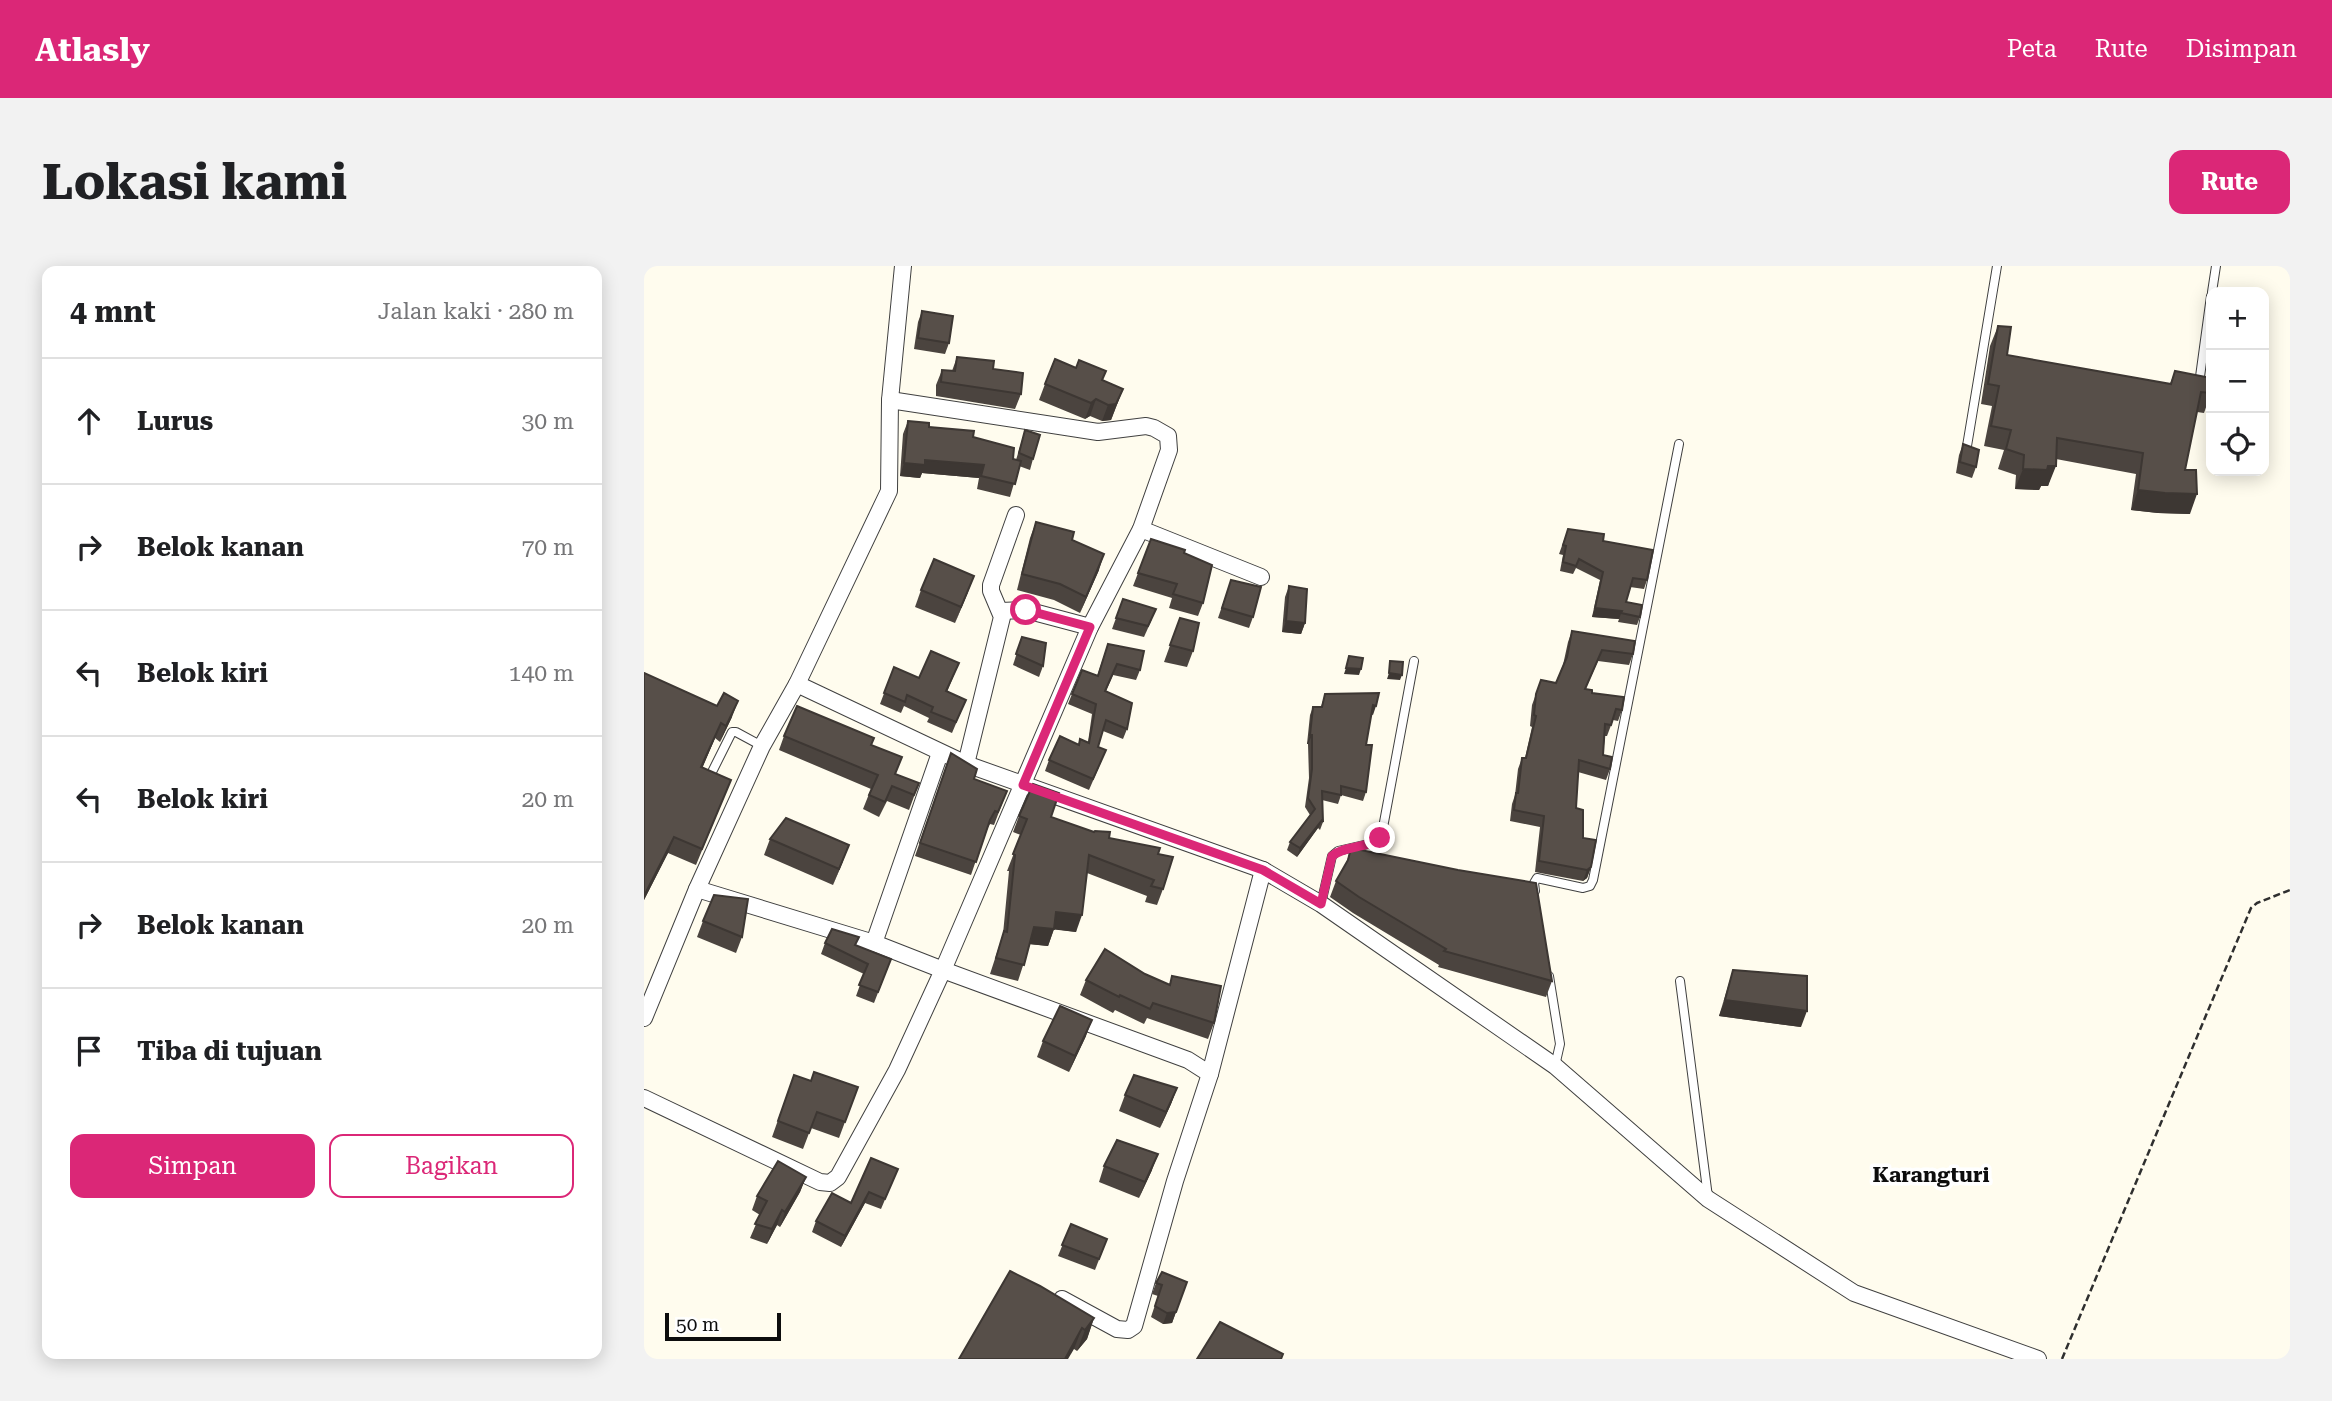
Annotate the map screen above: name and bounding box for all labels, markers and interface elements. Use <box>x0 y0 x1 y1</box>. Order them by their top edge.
text: Atlasly <box>35 30 150 69</box>
text: Peta <box>2007 35 2057 63</box>
text: Rute <box>2095 35 2148 63</box>
text: Disimpan <box>2186 35 2297 63</box>
button: Rute <box>2169 150 2290 214</box>
text: Lokasi kami <box>42 154 347 211</box>
map controls <box>2206 287 2269 476</box>
button: + <box>2206 287 2269 350</box>
text: 4 mnt <box>70 294 156 329</box>
text: Jalan kaki · 280 m <box>378 298 574 325</box>
button: − <box>2206 350 2269 413</box>
icon: ahead <box>70 402 108 440</box>
text: Lurus <box>137 406 213 436</box>
text: 30 m <box>521 408 574 435</box>
button: locate <box>2206 413 2269 476</box>
icon: right <box>70 528 108 566</box>
text: Belok kanan <box>137 532 304 562</box>
text: 70 m <box>521 534 574 561</box>
route start <box>1010 594 1041 625</box>
icon: left <box>70 654 108 692</box>
text: Belok kiri <box>137 658 268 688</box>
text: 140 m <box>509 660 574 687</box>
icon: left <box>70 780 108 818</box>
text: Belok kiri <box>137 784 268 814</box>
text: 20 m <box>521 786 574 813</box>
route end <box>1364 822 1395 853</box>
icon: right <box>70 906 108 944</box>
text: Belok kanan <box>137 910 304 940</box>
text: 20 m <box>521 912 574 939</box>
icon: arrive <box>70 1032 108 1070</box>
text: Tiba di tujuan <box>137 1036 322 1066</box>
button: Simpan <box>70 1134 315 1198</box>
button: Bagikan <box>329 1134 574 1198</box>
district label: Karangturi <box>1873 1163 1990 1187</box>
scale bar <box>665 1310 780 1342</box>
text: 50 m <box>676 1313 719 1336</box>

